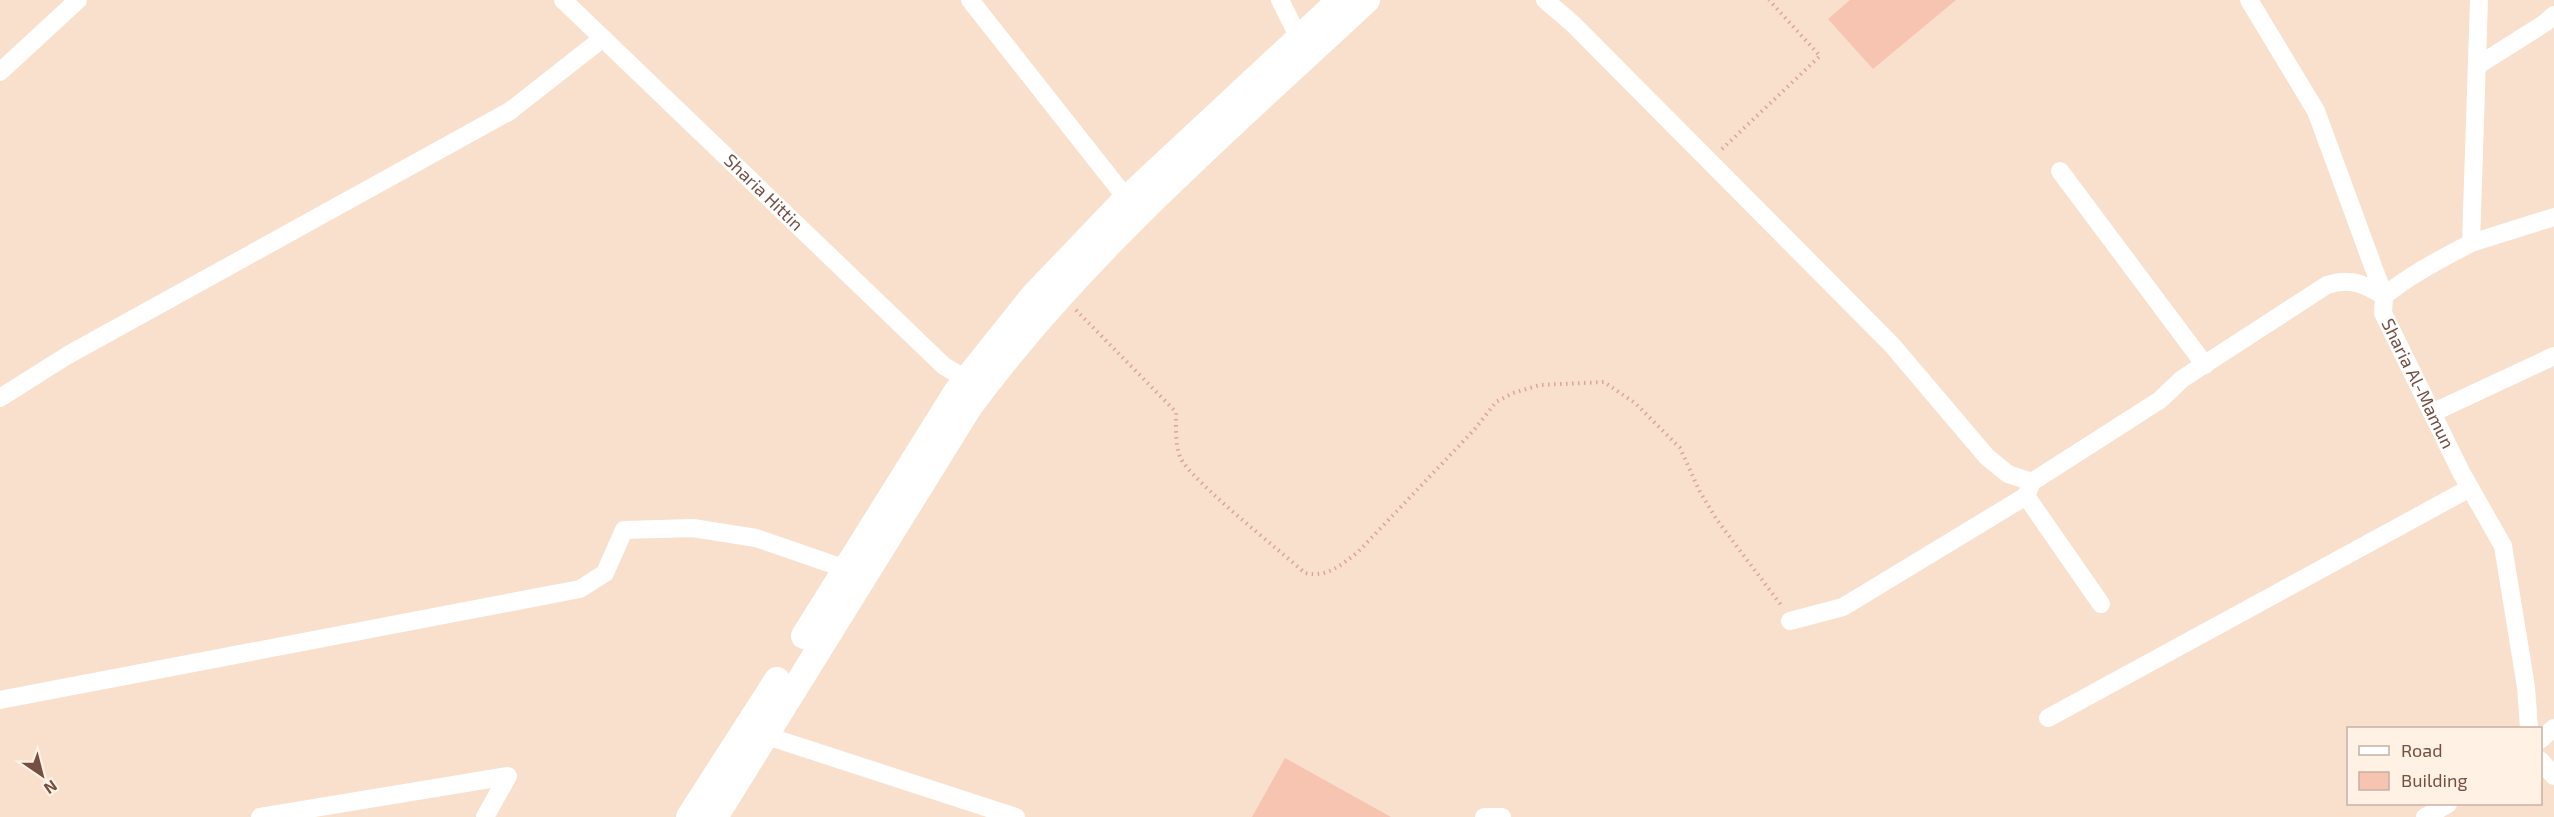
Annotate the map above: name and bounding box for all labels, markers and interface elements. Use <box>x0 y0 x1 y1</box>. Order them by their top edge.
street label: Sharia Hittin <box>720 149 808 235</box>
street label: Sharia Al-Mamun <box>2377 315 2460 452</box>
legend <box>2347 727 2542 805</box>
text: Road <box>2401 739 2442 761</box>
north arrow <box>12 745 72 805</box>
text: Building <box>2401 769 2468 791</box>
text: N <box>41 777 61 799</box>

